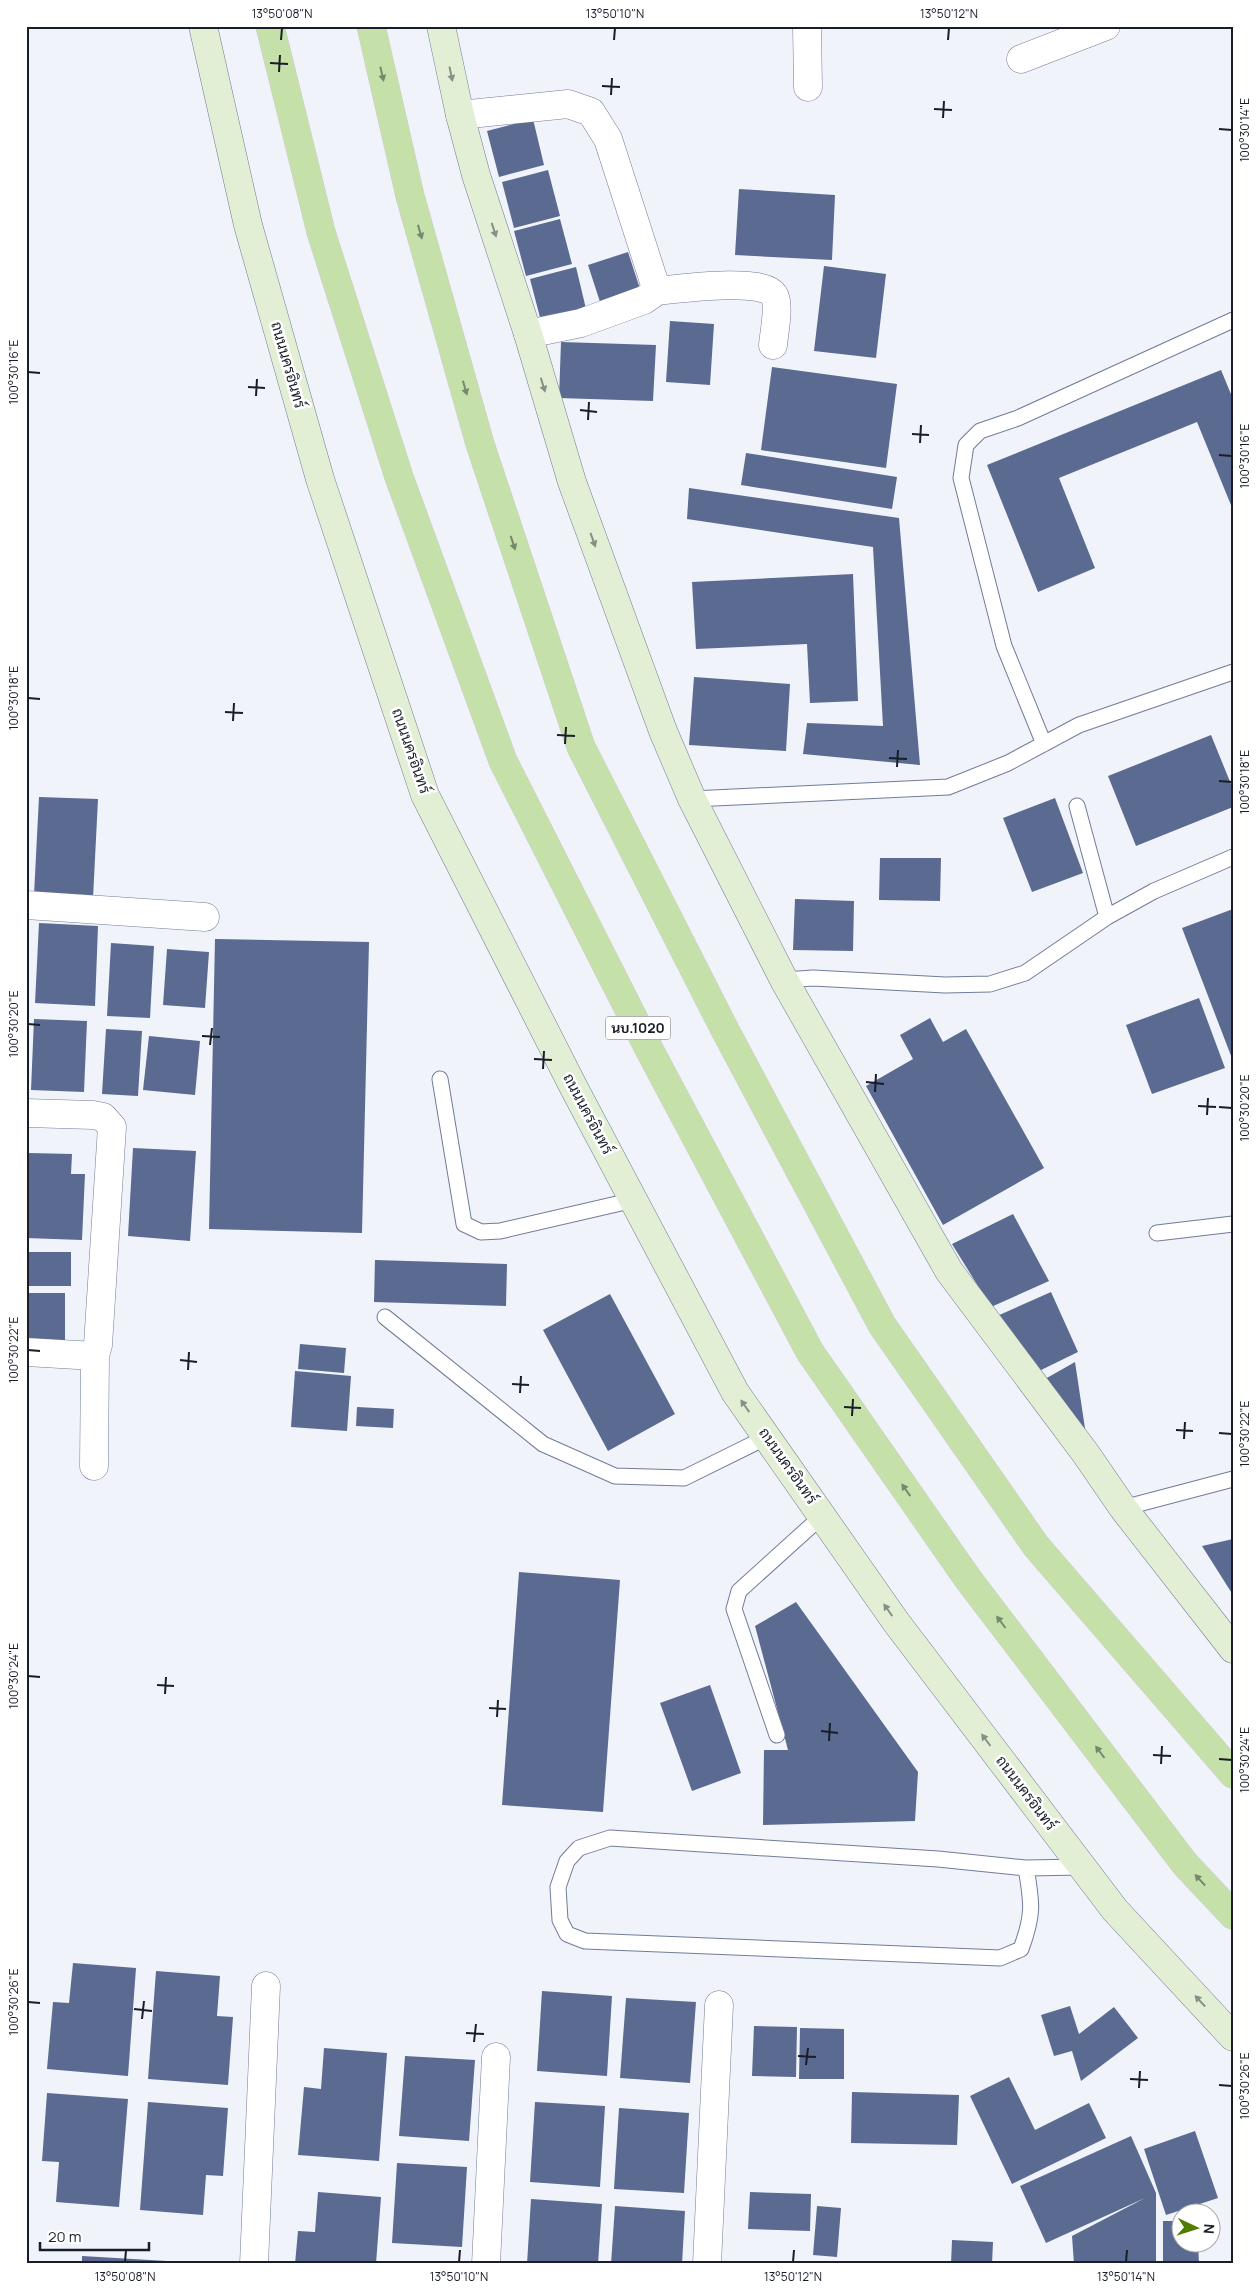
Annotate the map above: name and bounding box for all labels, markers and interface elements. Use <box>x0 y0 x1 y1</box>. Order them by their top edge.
text: 13°50'08"N <box>252 5 312 22</box>
text: 13°50'10"N <box>586 5 644 22</box>
text: 13°50'12"N <box>920 5 978 22</box>
one-way arrow <box>378 66 386 81</box>
one-way arrow <box>447 66 455 81</box>
text: 100°30'14"E <box>1236 98 1253 162</box>
one-way arrow <box>491 223 498 238</box>
one-way arrow <box>417 224 425 239</box>
street label: ถนนนครอินทร์ <box>266 319 311 411</box>
text: 100°30'16"E <box>5 339 22 404</box>
one-way arrow <box>540 378 548 393</box>
one-way arrow <box>461 381 469 396</box>
text: 100°30'16"E <box>1236 423 1253 488</box>
one-way arrow <box>589 533 597 548</box>
one-way arrow <box>510 536 518 551</box>
text: 100°30'18"E <box>5 666 22 730</box>
street label: ถนนนครอินทร์ <box>387 705 436 796</box>
text: 100°30'18"E <box>1236 750 1253 814</box>
text: 100°30'20"E <box>5 990 22 1057</box>
road number: นบ.1020 <box>606 1016 670 1040</box>
street label: ถนนนครอินทร์ <box>558 1069 619 1158</box>
text: 100°30'20"E <box>1236 1074 1253 1141</box>
text: 100°30'22"E <box>5 1317 22 1383</box>
one-way arrow <box>740 1399 750 1412</box>
text: 100°30'22"E <box>1236 1401 1253 1467</box>
street label: ถนนนครอินทร์ <box>754 1423 823 1508</box>
one-way arrow <box>901 1484 911 1497</box>
one-way arrow <box>883 1604 893 1617</box>
one-way arrow <box>996 1616 1007 1629</box>
text: 100°30'24"E <box>5 1643 22 1709</box>
text: 100°30'24"E <box>1236 1727 1253 1793</box>
one-way arrow <box>981 1733 991 1747</box>
one-way arrow <box>1094 1746 1105 1759</box>
street label: ถนนนครอินทร์ <box>991 1751 1062 1835</box>
one-way arrow <box>1194 1873 1205 1886</box>
text: 100°30'26"E <box>5 1968 22 2036</box>
one-way arrow <box>1194 1995 1206 2007</box>
text: 100°30'26"E <box>1236 2052 1253 2120</box>
north arrow <box>1172 2202 1222 2252</box>
scale bar <box>40 2220 149 2252</box>
text: N <box>1200 2223 1219 2235</box>
text: 20 m <box>48 2226 81 2247</box>
text: 13°50'08"N <box>95 2268 155 2285</box>
text: 13°50'10"N <box>430 2268 488 2285</box>
text: 13°50'12"N <box>764 2268 822 2285</box>
text: 13°50'14"N <box>1097 2268 1155 2285</box>

